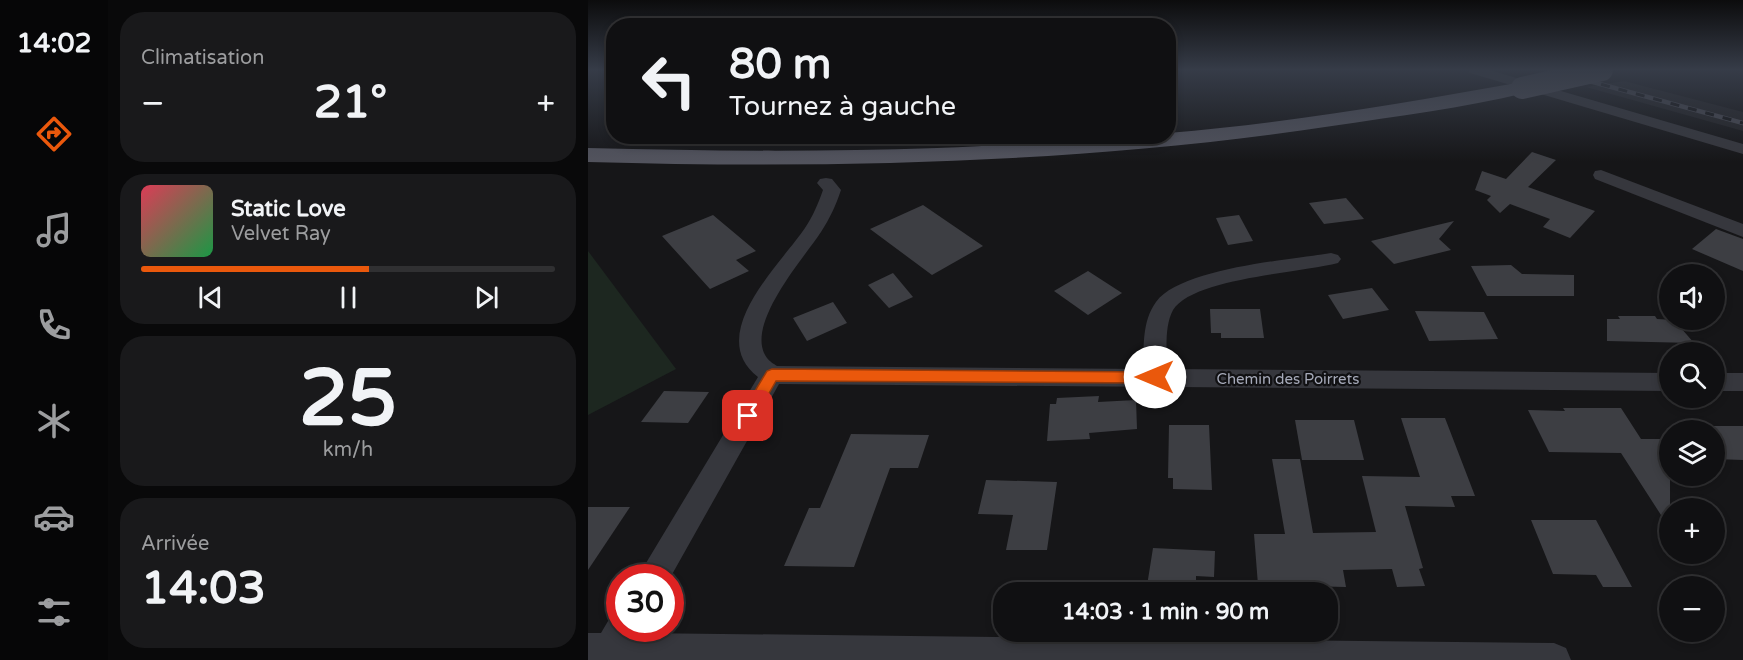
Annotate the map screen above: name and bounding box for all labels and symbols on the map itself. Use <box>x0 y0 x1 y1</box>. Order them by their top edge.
position arrow <box>1123 345 1187 409</box>
street label: Chemin des Poirrets <box>1216 370 1360 388</box>
pin <box>722 390 773 441</box>
speed limit sign: 30 <box>606 564 684 642</box>

